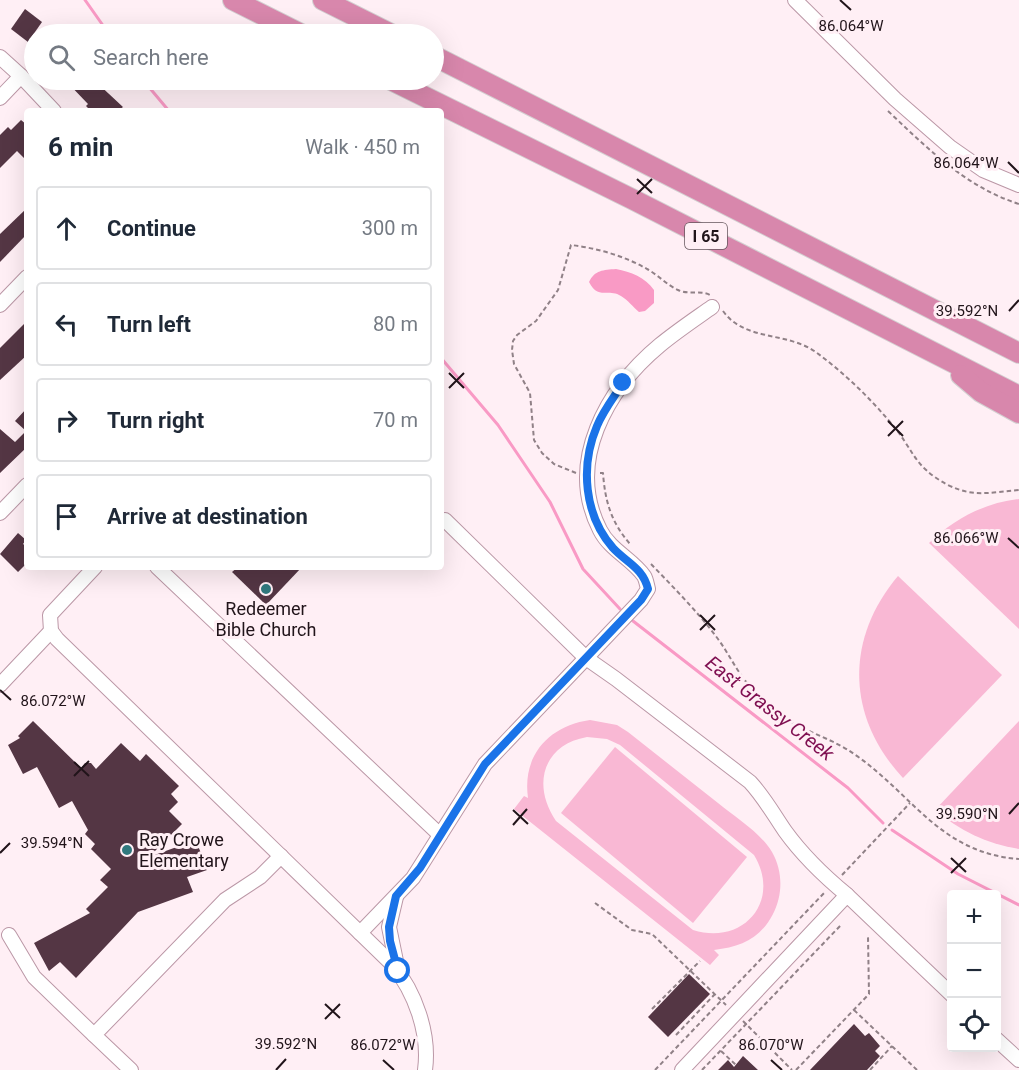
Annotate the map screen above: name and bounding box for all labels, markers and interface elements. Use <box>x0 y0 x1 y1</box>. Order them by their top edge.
text: 86.064°W <box>818 17 884 35</box>
search box <box>24 24 444 90</box>
icon: search <box>45 41 78 74</box>
text: Search here <box>93 45 209 70</box>
text: 6 min <box>48 132 113 162</box>
text: Walk · 450 m <box>305 135 420 159</box>
text: 86.064°W <box>933 154 999 172</box>
icon: ahead <box>50 212 83 245</box>
text: Continue <box>107 216 196 241</box>
text: 300 m <box>362 216 418 240</box>
road number: I 65 <box>685 223 727 249</box>
text: 39.592°N <box>936 302 998 320</box>
icon: left <box>50 308 83 341</box>
text: Turn left <box>107 312 191 337</box>
text: 80 m <box>373 312 418 336</box>
route end <box>609 369 635 395</box>
icon: right <box>50 404 83 437</box>
text: Turn right <box>107 408 204 433</box>
text: 70 m <box>373 408 418 432</box>
icon: arrive <box>50 500 83 533</box>
text: Arrive at destination <box>107 504 308 529</box>
text: 86.066°W <box>933 529 999 547</box>
marker: Redeemer Bible Church <box>259 582 273 596</box>
place label: Redeemer Bible Church <box>216 598 316 640</box>
water label: East Grassy Creek <box>701 650 840 766</box>
text: 86.072°W <box>20 692 86 710</box>
text: 39.590°N <box>936 805 998 823</box>
place label: Ray Crowe Elementary <box>139 829 229 871</box>
text: 39.594°N <box>21 834 83 852</box>
marker: Ray Crowe Elementary <box>120 843 134 857</box>
map controls <box>947 890 1001 1052</box>
button: + <box>947 890 1001 944</box>
button: − <box>947 944 1001 998</box>
route start <box>384 957 410 983</box>
button: locate <box>947 998 1001 1052</box>
text: 39.592°N <box>255 1035 317 1053</box>
text: 86.072°W <box>350 1036 416 1054</box>
text: 86.070°W <box>738 1036 804 1054</box>

